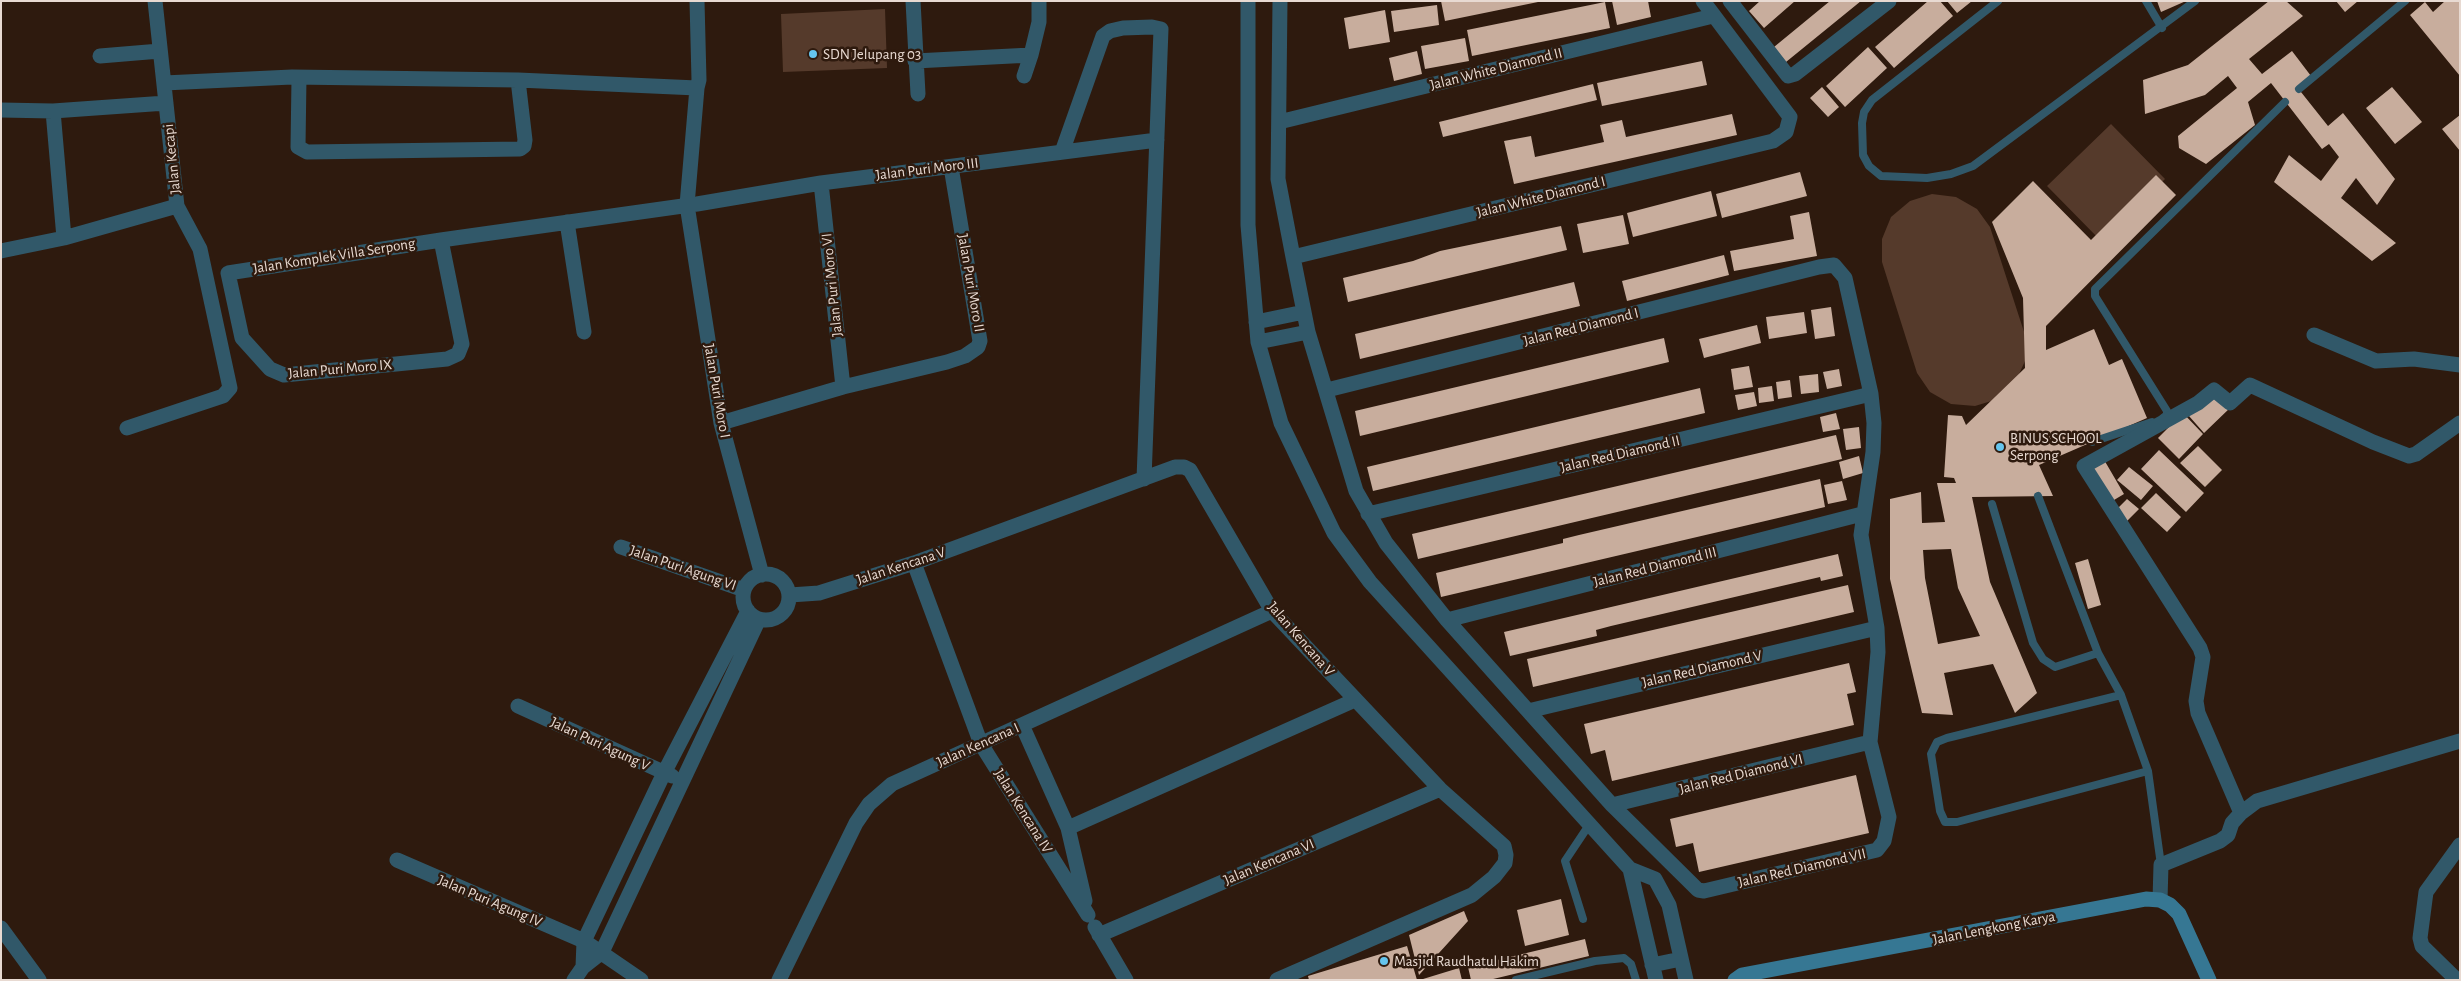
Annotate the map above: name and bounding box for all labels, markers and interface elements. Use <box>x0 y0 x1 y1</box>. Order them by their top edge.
street label: Jalan White Diamond II <box>1428 44 1564 94</box>
place label: SDN Jelupang 03 <box>823 45 921 63</box>
marker: SDN Jelupang 03 <box>807 48 819 60</box>
street label: Jalan Kecapi <box>159 123 185 195</box>
street label: Jalan Puri Moro III <box>875 154 979 184</box>
street label: Jalan White Diamond I <box>1475 172 1607 222</box>
street label: Jalan Puri Moro VI <box>818 232 846 338</box>
street label: Jalan Puri Moro II <box>953 232 989 334</box>
street label: Jalan Komplek Villa Serpong <box>252 234 416 278</box>
street label: Jalan Red Diamond I <box>1521 304 1641 350</box>
street label: Jalan Puri Moro I <box>700 342 734 440</box>
street label: Jalan Puri Moro IX <box>287 355 393 383</box>
place label: BINUS SCHOOL Serpong <box>2010 429 2101 464</box>
street label: Jalan Red Diamond II <box>1558 431 1682 477</box>
marker: BINUS SCHOOL Serpong <box>1994 441 2006 453</box>
street label: Jalan Puri Agung VI <box>627 541 739 595</box>
street label: Jalan Kencana V <box>854 543 948 589</box>
street label: Jalan Red Diamond III <box>1592 543 1718 591</box>
street label: Jalan Kencana V <box>1264 598 1338 680</box>
street label: Jalan Red Diamond V <box>1640 646 1764 692</box>
street label: Jalan Puri Agung V <box>547 713 653 775</box>
street label: Jalan Kencana I <box>934 719 1022 771</box>
street label: Jalan Red Diamond VI <box>1677 750 1805 798</box>
street label: Jalan Kencana IV <box>990 765 1056 857</box>
street label: Jalan Kencana VI <box>1221 835 1317 889</box>
street label: Jalan Red Diamond VII <box>1736 845 1868 891</box>
street label: Jalan Puri Agung IV <box>435 871 545 931</box>
street label: Jalan Lengkong Karya <box>1931 907 2057 949</box>
place label: Masjid Raudhatul Hakim <box>1394 952 1539 970</box>
marker: Masjid Raudhatul Hakim <box>1378 955 1390 967</box>

